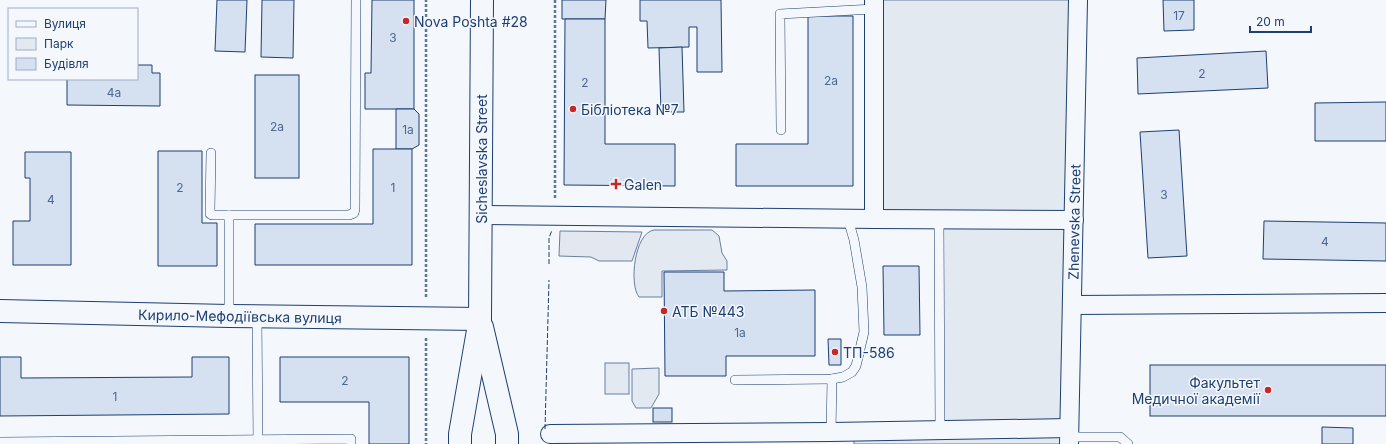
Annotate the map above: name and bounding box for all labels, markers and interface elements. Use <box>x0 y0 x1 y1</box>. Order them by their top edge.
legend <box>8 8 138 80</box>
house number: 17 <box>1173 8 1185 23</box>
scale bar <box>1250 8 1311 34</box>
place label: Nova Poshta #28 <box>414 13 528 30</box>
text: 20 m <box>1256 14 1285 29</box>
text: Вулиця <box>44 16 86 31</box>
marker: Nova Poshta #28 <box>401 16 411 26</box>
house number: 3 <box>389 30 397 45</box>
text: Парк <box>44 36 74 51</box>
text: Будівля <box>44 56 89 71</box>
house number: 2 <box>1198 66 1206 81</box>
house number: 2а <box>824 73 838 88</box>
house number: 2 <box>581 75 589 90</box>
house number: 4а <box>107 85 121 100</box>
street label: Sicheslavska Street <box>473 94 490 224</box>
place label: Бібліотека №7 <box>581 101 679 118</box>
marker: Бібліотека №7 <box>568 104 578 114</box>
house number: 2а <box>270 119 284 134</box>
house number: 1а <box>402 122 414 137</box>
street label: Zhenevska Street <box>1064 164 1084 280</box>
place label: Galen <box>624 176 662 193</box>
marker: Galen <box>611 179 621 189</box>
house number: 2 <box>176 180 184 195</box>
house number: 1 <box>391 180 395 195</box>
house number: 3 <box>1160 187 1168 202</box>
house number: 4 <box>47 192 55 207</box>
house number: 4 <box>1321 234 1329 249</box>
place label: АТБ №443 <box>672 303 745 320</box>
street label: Кирило-Мефодіївська вулиця <box>138 306 342 326</box>
marker: АТБ №443 <box>659 306 669 316</box>
house number: 1а <box>734 325 746 340</box>
place label: ТП-586 <box>843 344 895 361</box>
marker: ТП-586 <box>830 347 840 357</box>
house number: 2 <box>341 373 349 388</box>
place label: Факультет Медичної академії <box>1132 374 1261 407</box>
marker: Факультет Медичної академії <box>1263 385 1273 395</box>
house number: 1 <box>113 389 117 404</box>

